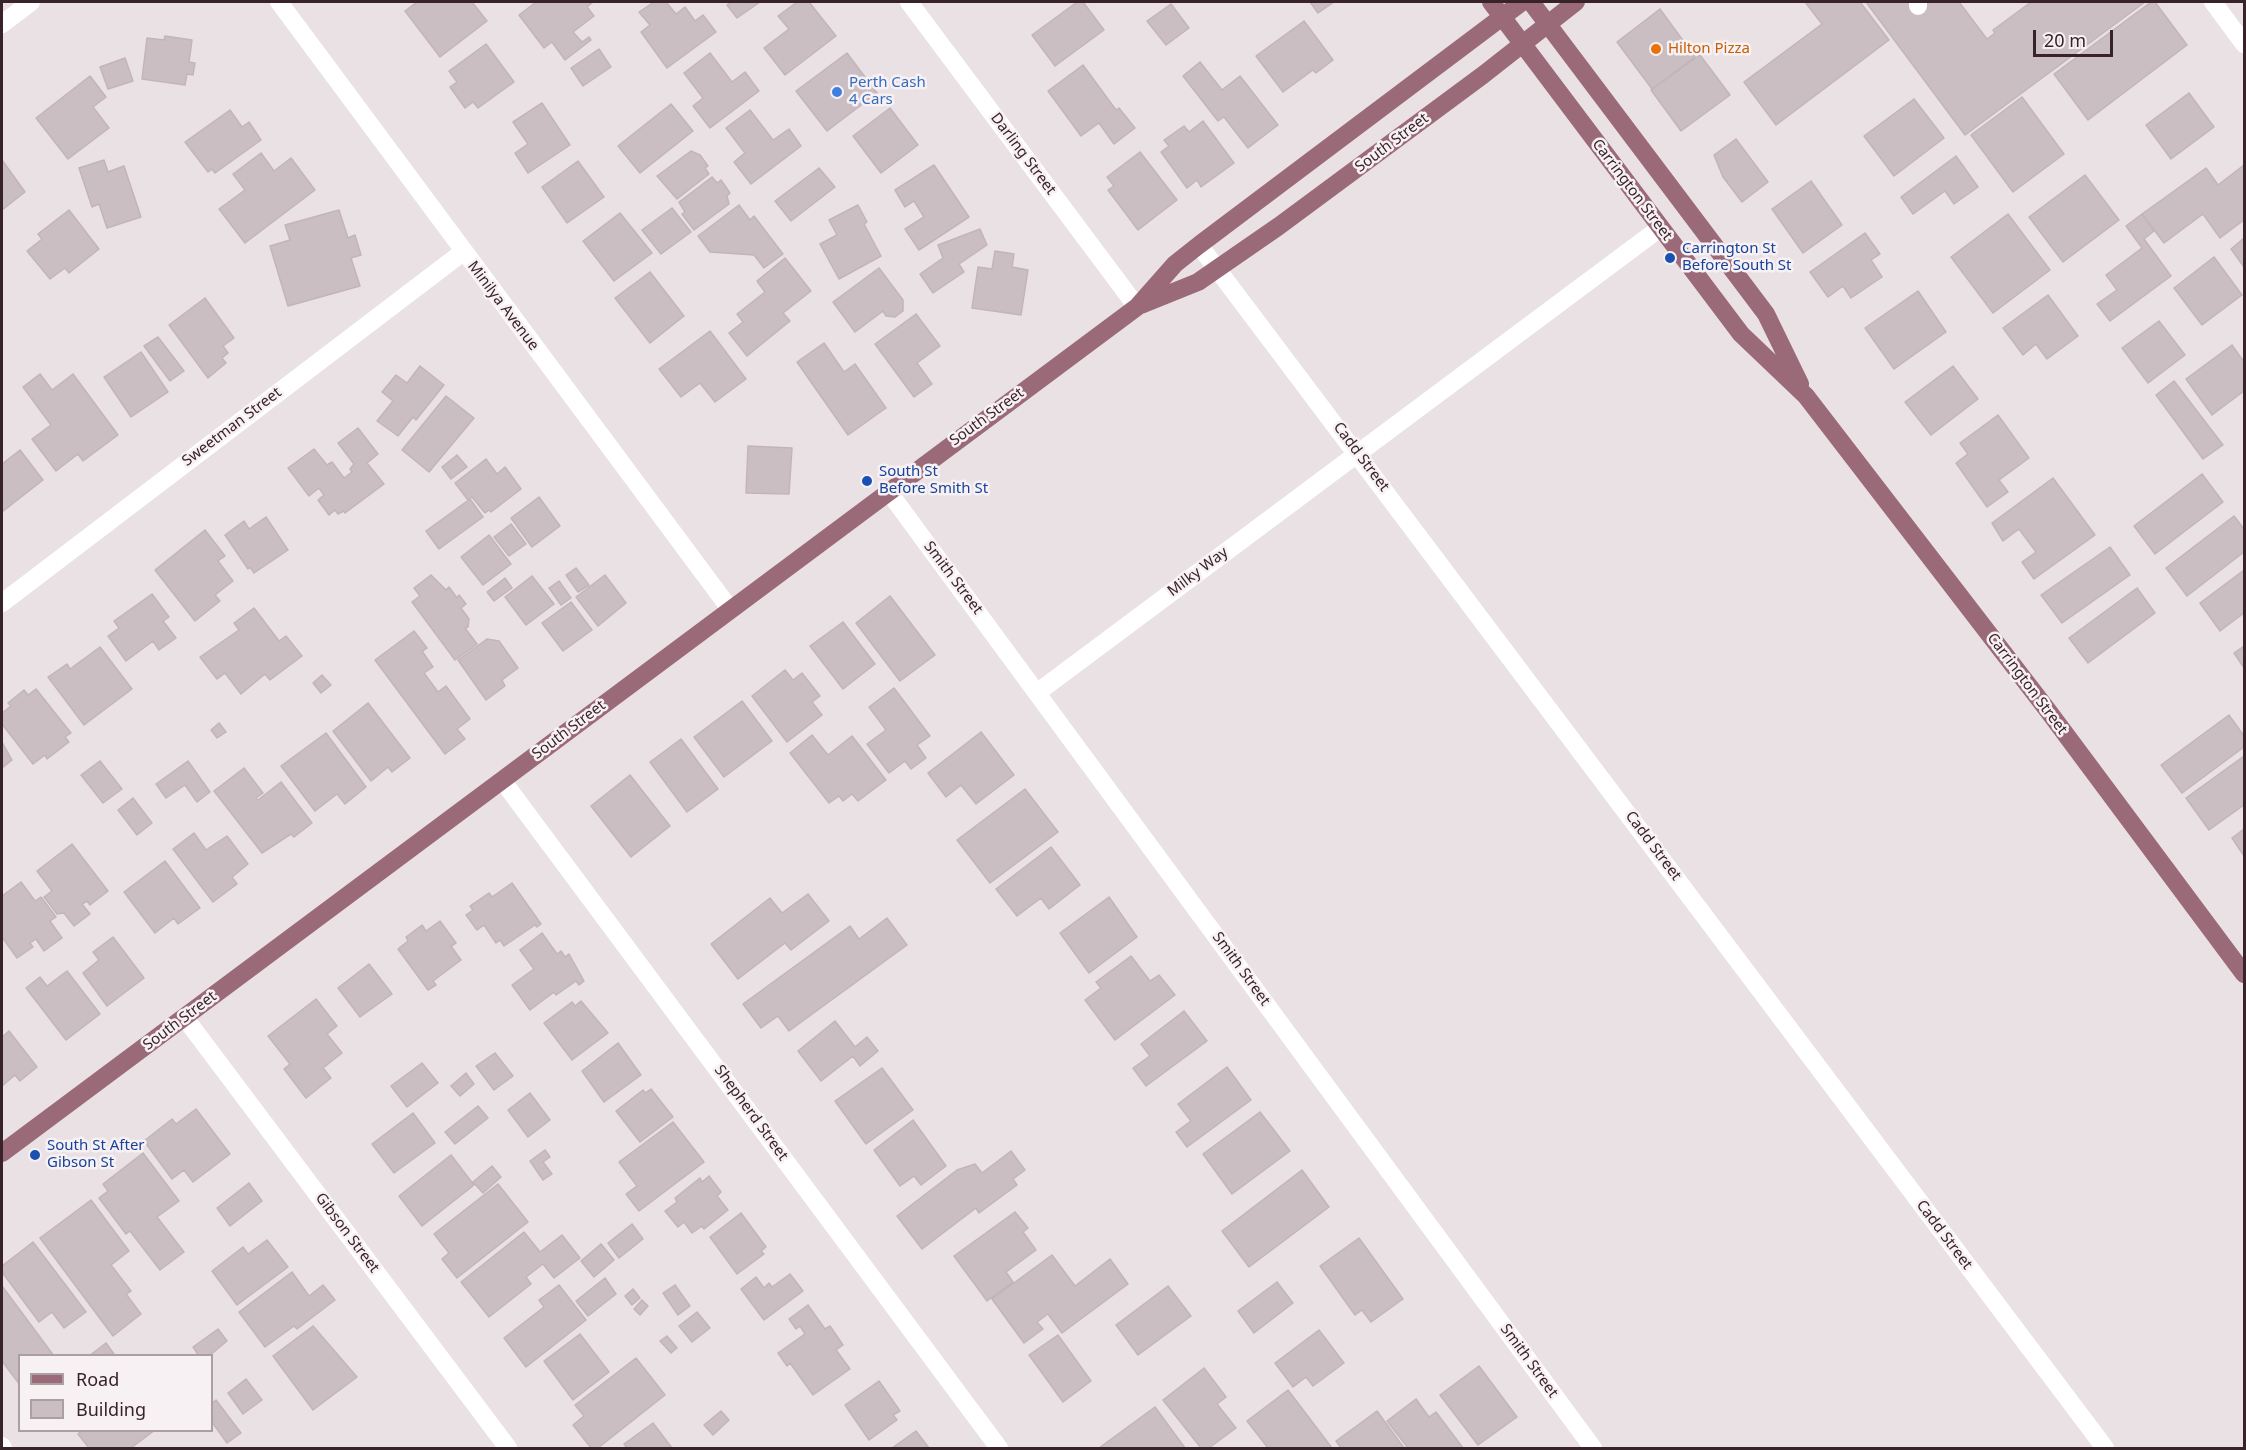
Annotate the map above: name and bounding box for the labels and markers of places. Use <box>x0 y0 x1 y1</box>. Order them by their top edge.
place label: Hilton Pizza <box>1668 40 1750 58</box>
marker: Hilton Pizza <box>1649 42 1663 56</box>
place label: Perth Cash 4 Cars <box>849 74 926 109</box>
marker: Perth Cash 4 Cars <box>830 85 844 99</box>
place label: Carrington St Before South St <box>1682 240 1792 275</box>
marker: Carrington St Before South St <box>1663 251 1677 265</box>
place label: South St Before Smith St <box>879 463 988 498</box>
marker: South St Before Smith St <box>860 474 874 488</box>
place label: South St After Gibson St <box>47 1137 145 1172</box>
marker: South St After Gibson St <box>28 1148 42 1162</box>

